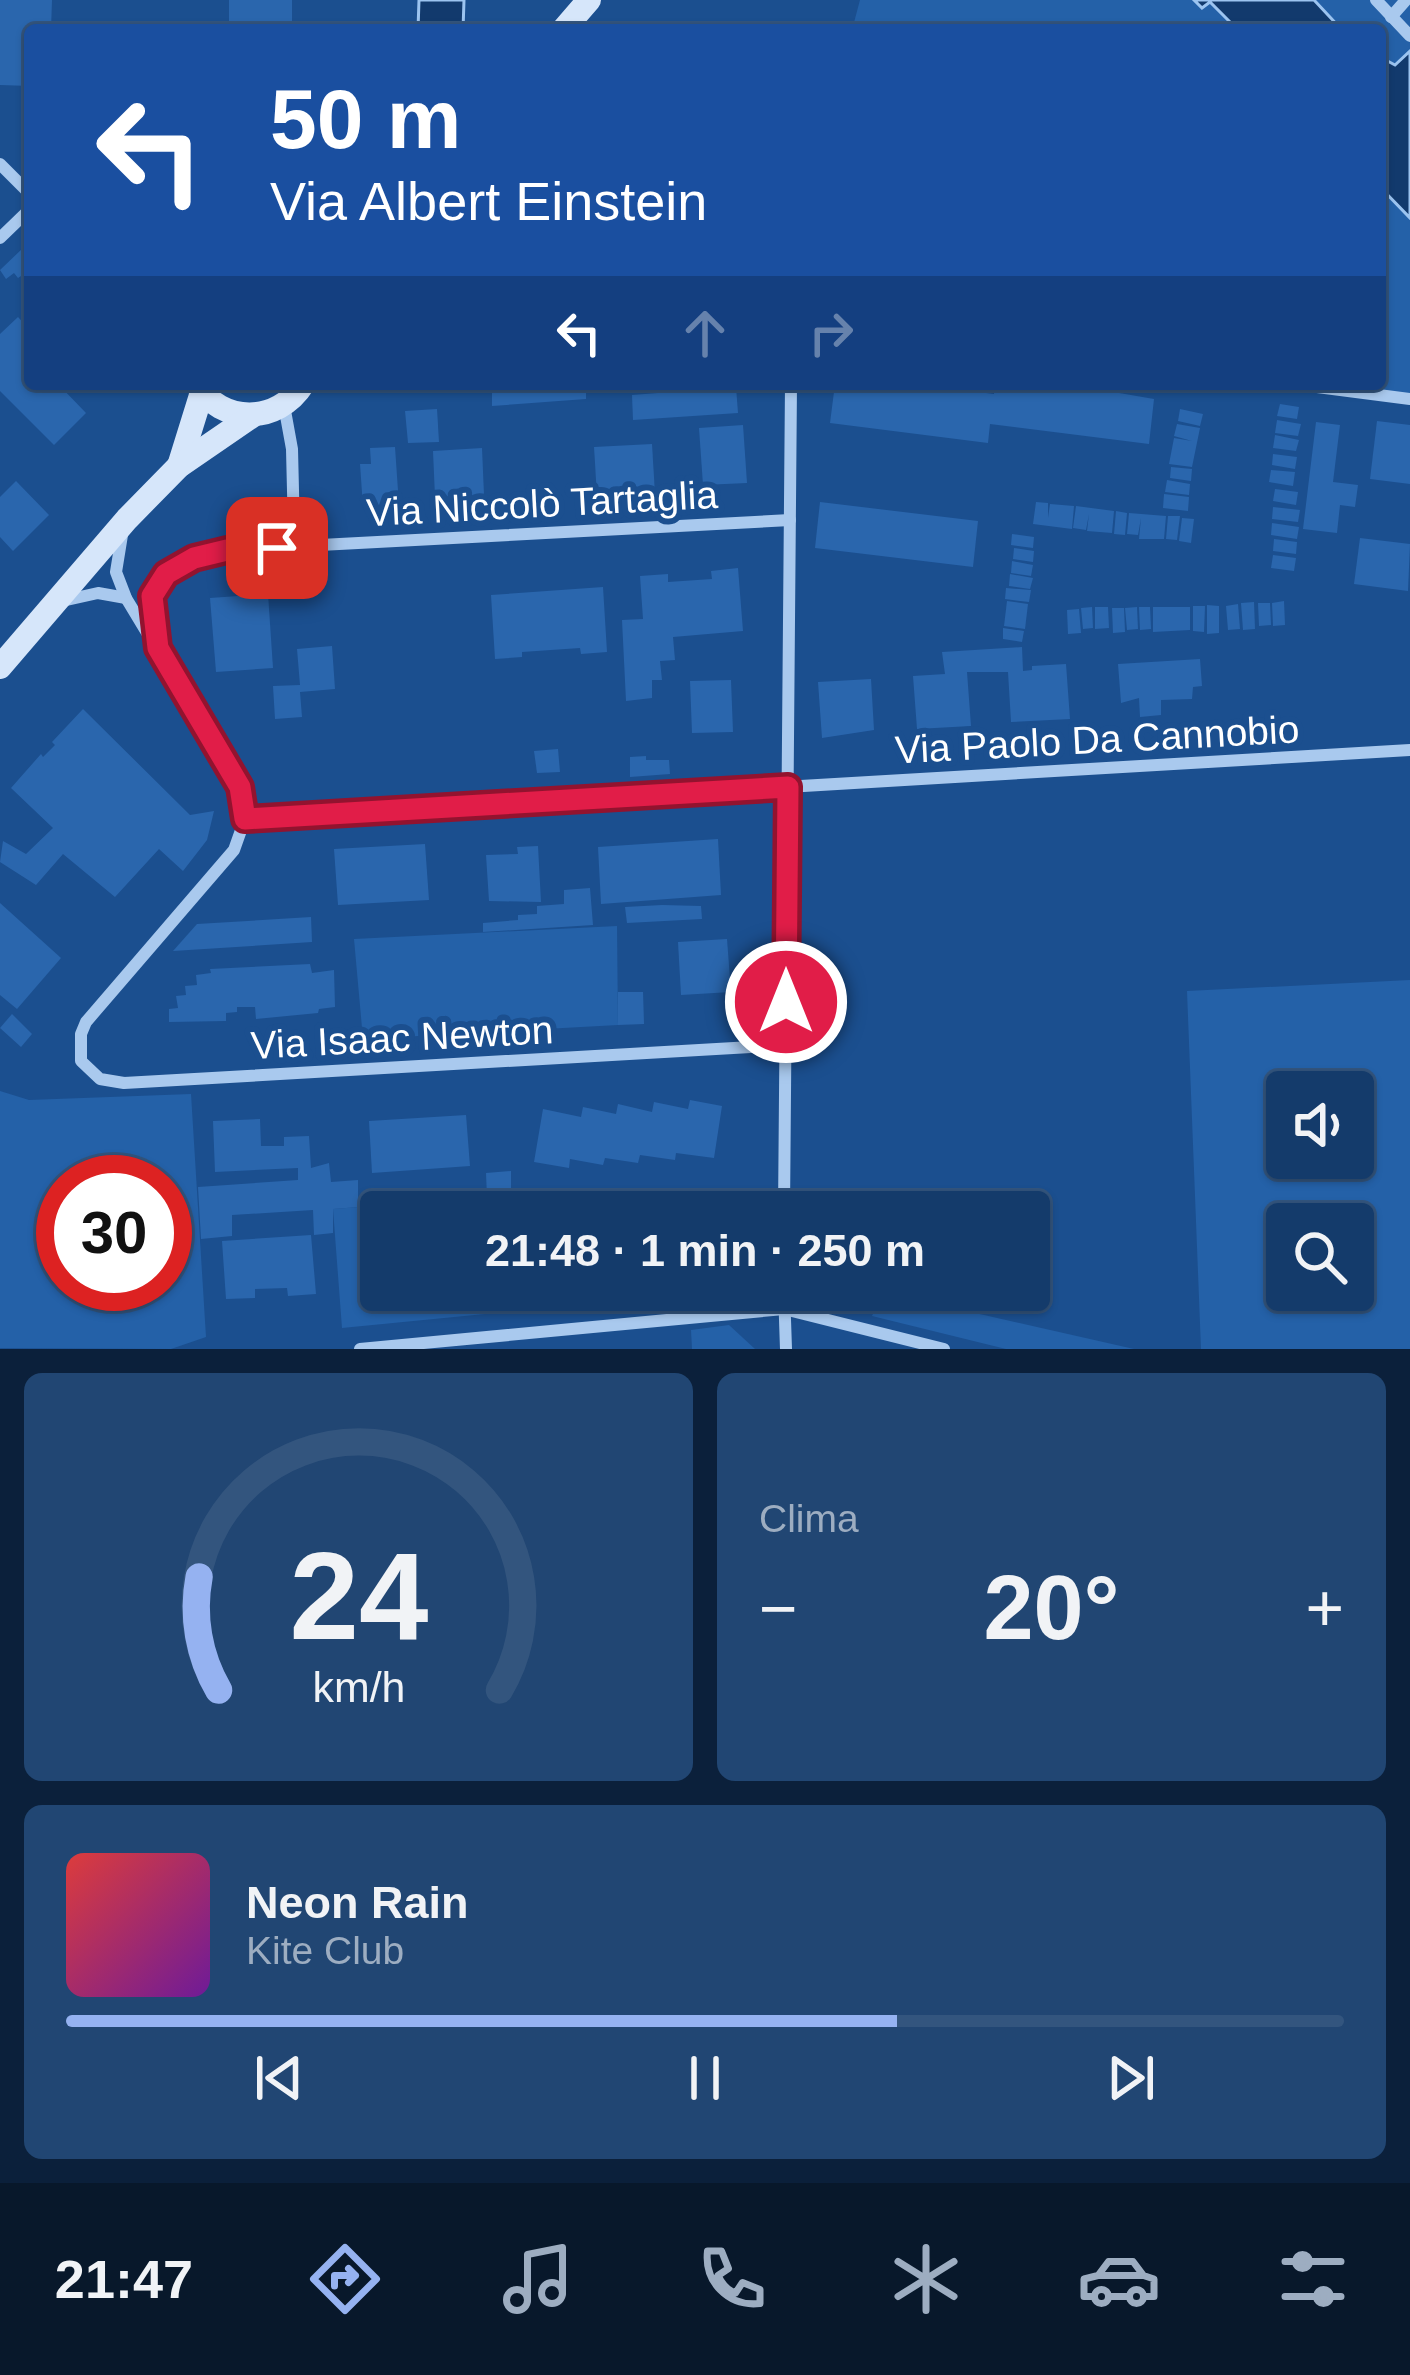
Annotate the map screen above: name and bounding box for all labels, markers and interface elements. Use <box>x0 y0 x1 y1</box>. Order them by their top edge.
icon: left <box>72 72 228 228</box>
text: 50 m <box>270 72 461 166</box>
text: Via Albert Einstein <box>270 171 707 231</box>
icon: left <box>546 300 612 366</box>
icon: ahead <box>672 300 738 366</box>
icon: right <box>798 300 864 366</box>
street label: Via Niccolò Tartaglia <box>365 473 719 534</box>
pin <box>226 497 328 599</box>
icon: arrive <box>244 515 310 581</box>
street label: Via Paolo Da Cannobio <box>894 707 1300 772</box>
position arrow <box>723 939 849 1065</box>
street label: Via Isaac Newton <box>250 1008 554 1067</box>
map controls <box>1266 1071 1374 1311</box>
button: sound <box>1266 1071 1374 1179</box>
speed limit sign: 30 <box>36 1155 192 1311</box>
button: search <box>1266 1203 1374 1311</box>
text: 21:48 · 1 min · 250 m <box>485 1225 925 1276</box>
text: Clima <box>759 1497 859 1540</box>
text: 24 <box>289 1526 428 1665</box>
text: 20° <box>983 1558 1120 1658</box>
text: − <box>759 1571 798 1645</box>
text: + <box>1305 1571 1344 1645</box>
text: km/h <box>312 1663 405 1711</box>
text: Neon Rain <box>246 1877 469 1928</box>
text: Kite Club <box>246 1929 404 1972</box>
icon: previous <box>246 2045 312 2111</box>
icon: pause <box>672 2045 738 2111</box>
icon: next <box>1098 2045 1164 2111</box>
icon: directions <box>303 2237 387 2321</box>
icon: music <box>496 2237 580 2321</box>
icon: phone <box>690 2237 774 2321</box>
icon: climate <box>884 2237 968 2321</box>
icon: car <box>1077 2237 1161 2321</box>
icon: filters <box>1271 2237 1355 2321</box>
text: 21:47 <box>55 2249 193 2309</box>

